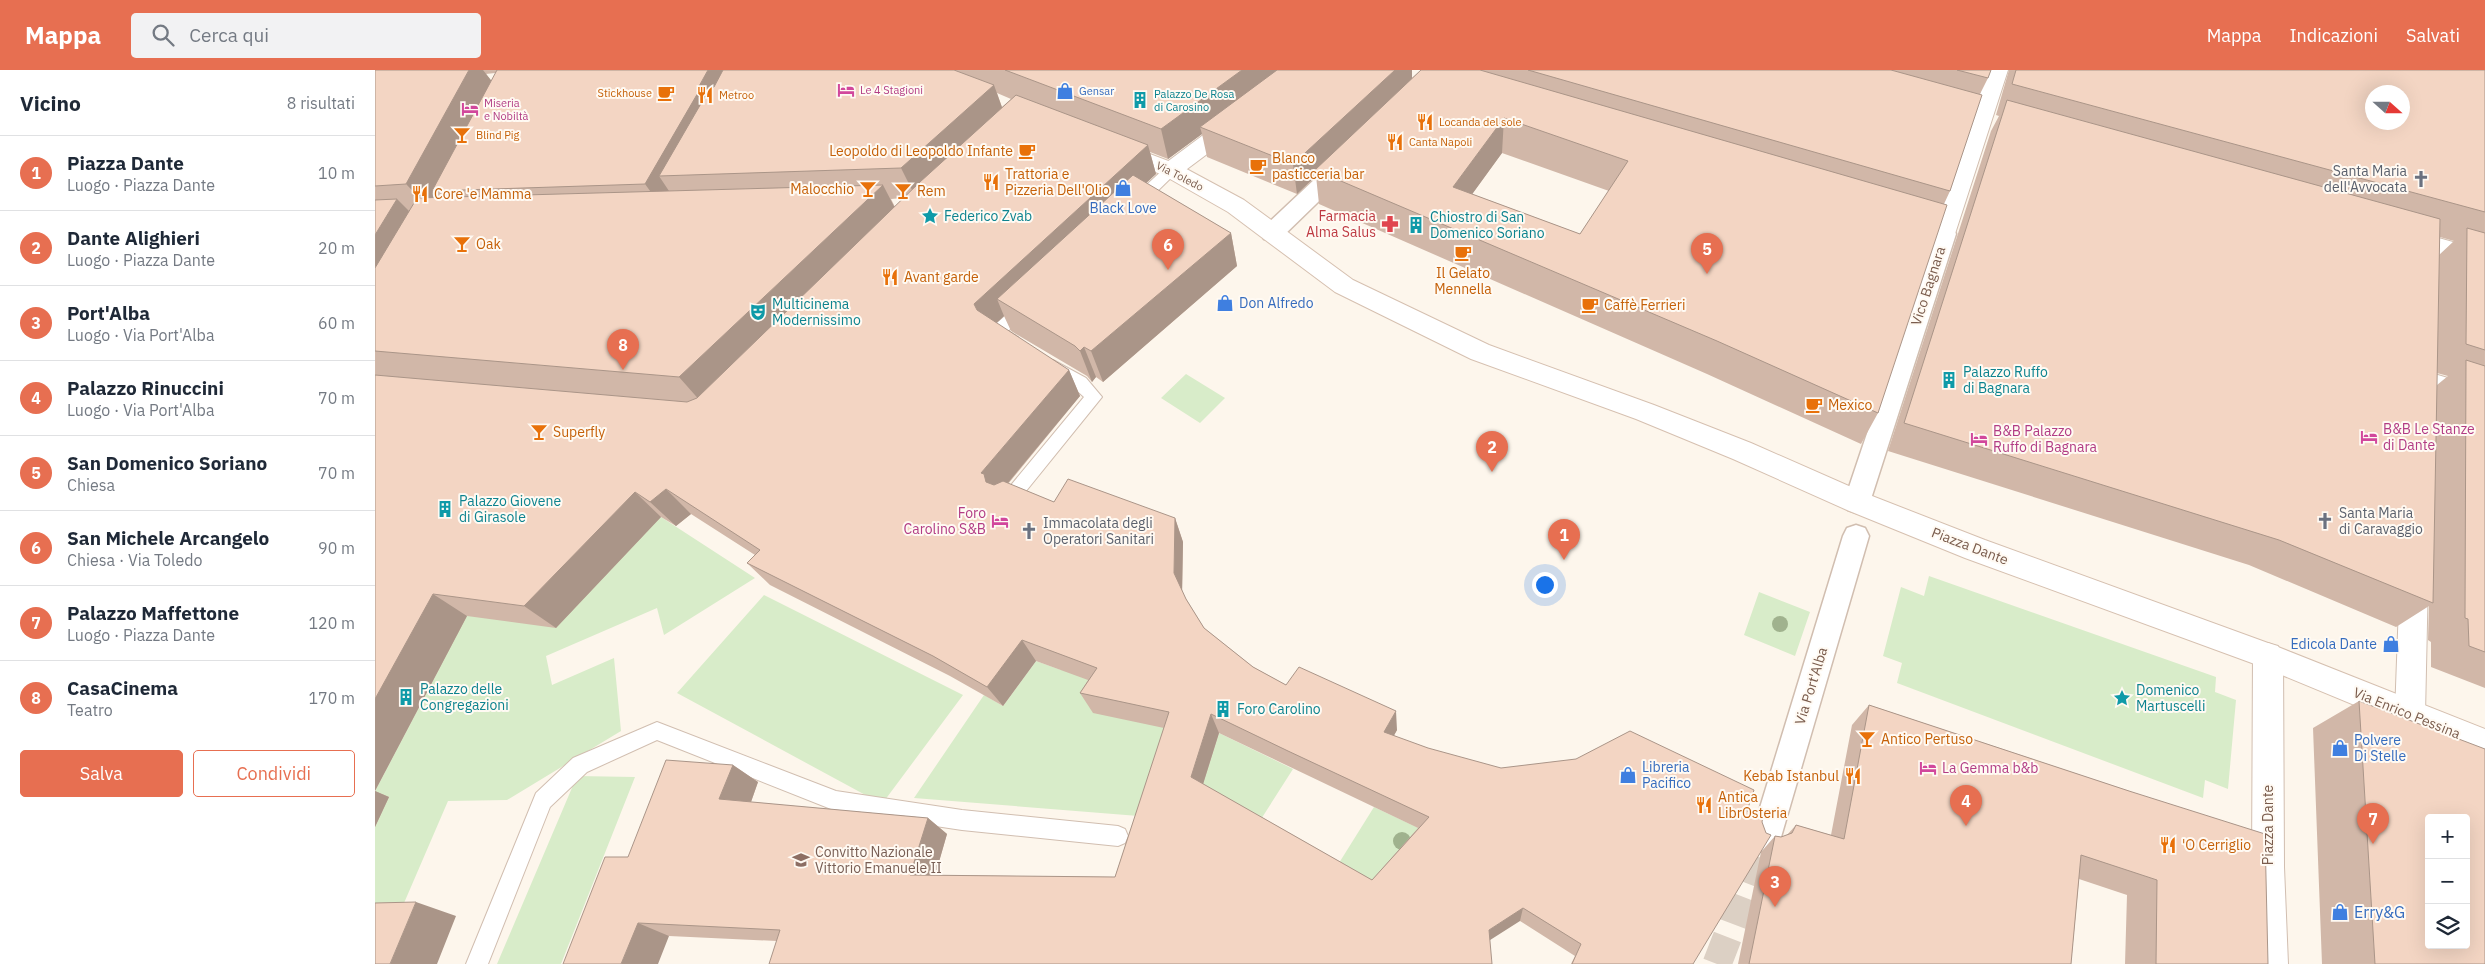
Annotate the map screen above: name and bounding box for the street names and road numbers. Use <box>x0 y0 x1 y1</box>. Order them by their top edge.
street label: Via Toledo <box>1154 158 1206 194</box>
street label: Vico Bagnara <box>1907 244 1949 328</box>
street label: Piazza Dante <box>1929 523 2011 569</box>
street label: Via Port'Alba <box>1791 645 1831 727</box>
street label: Via Enrico Pessina <box>2351 683 2464 743</box>
street label: Piazza Dante <box>2259 784 2277 865</box>

